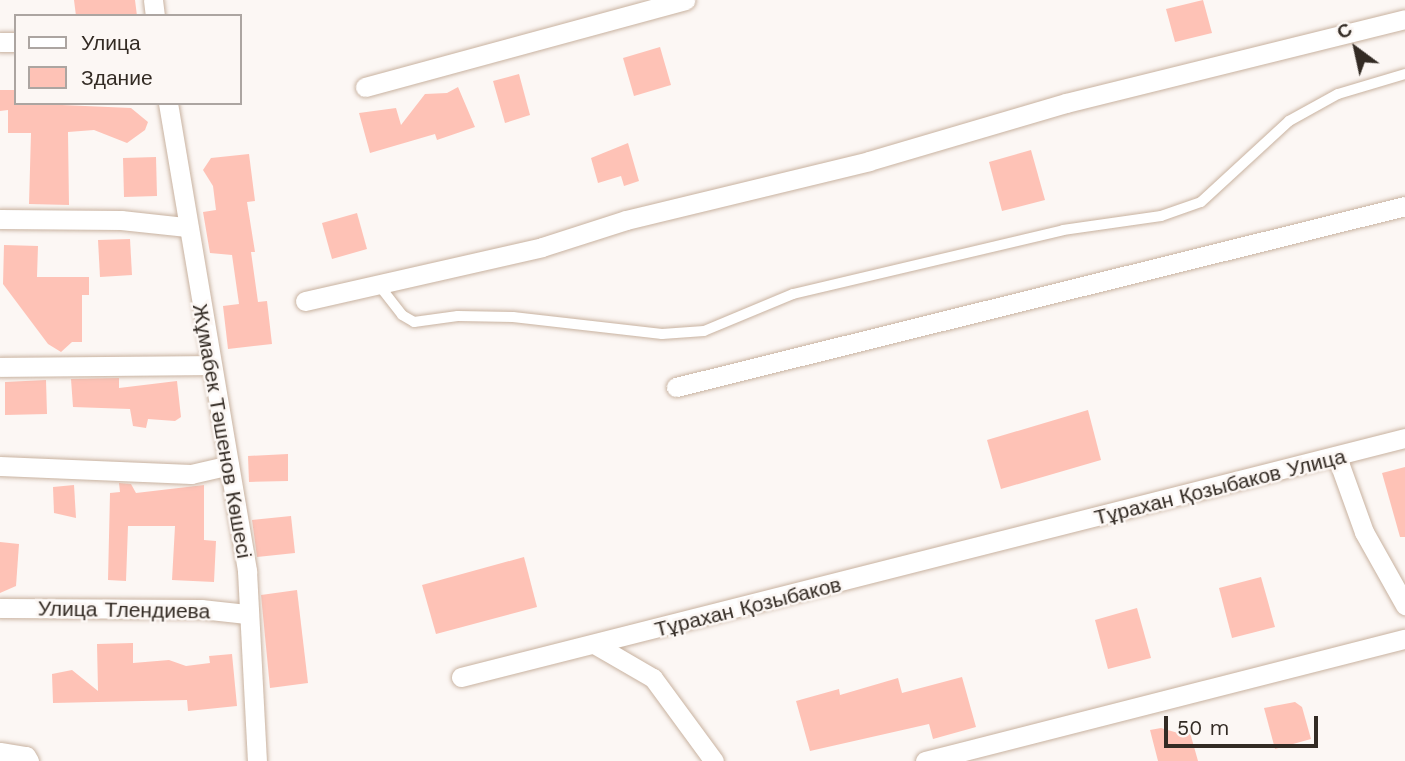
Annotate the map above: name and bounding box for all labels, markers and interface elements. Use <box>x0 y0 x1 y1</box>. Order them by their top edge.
legend <box>14 14 242 105</box>
north arrow <box>1321 14 1391 84</box>
text: С <box>1332 18 1356 44</box>
text: Улица <box>81 30 141 55</box>
text: Здание <box>81 65 153 90</box>
street label: Жұмабек Тәшенов Көшесі <box>187 302 257 560</box>
street label: Тұрахан Қозыбаков Улица <box>1092 444 1348 530</box>
street label: Тұрахан Қозыбаков <box>652 572 844 642</box>
street label: Улица Тлендиева <box>38 596 210 624</box>
scale bar <box>1167 702 1321 746</box>
text: 50 m <box>1177 715 1229 740</box>

